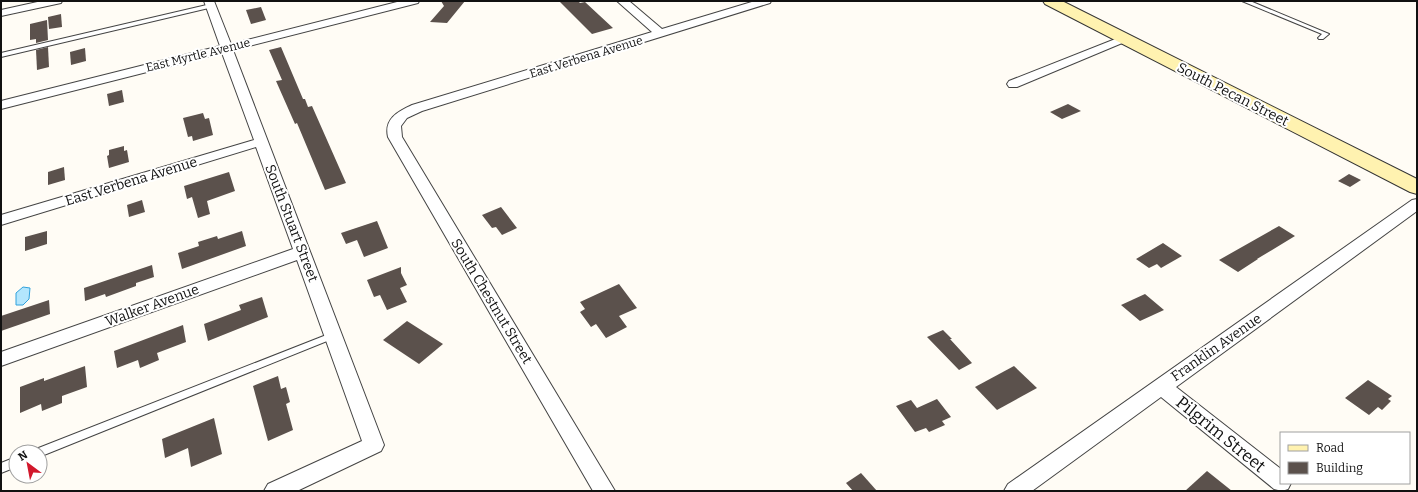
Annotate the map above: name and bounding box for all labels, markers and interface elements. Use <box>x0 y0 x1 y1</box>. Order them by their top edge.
street label: East Verbena Avenue <box>528 33 644 81</box>
street label: East Myrtle Avenue <box>144 35 252 75</box>
street label: South Pecan Street <box>1174 59 1291 130</box>
street label: East Verbena Avenue <box>63 153 199 210</box>
street label: South Stuart Street <box>261 162 322 284</box>
street label: South Chestnut Street <box>447 236 536 367</box>
street label: Walker Avenue <box>103 281 201 330</box>
street label: Franklin Avenue <box>1168 310 1265 385</box>
street label: Pilgrim Street <box>1172 392 1270 477</box>
legend <box>1280 432 1410 484</box>
text: Road <box>1316 441 1344 455</box>
north arrow <box>8 444 48 484</box>
text: N <box>16 448 30 464</box>
text: Building <box>1316 461 1363 475</box>

